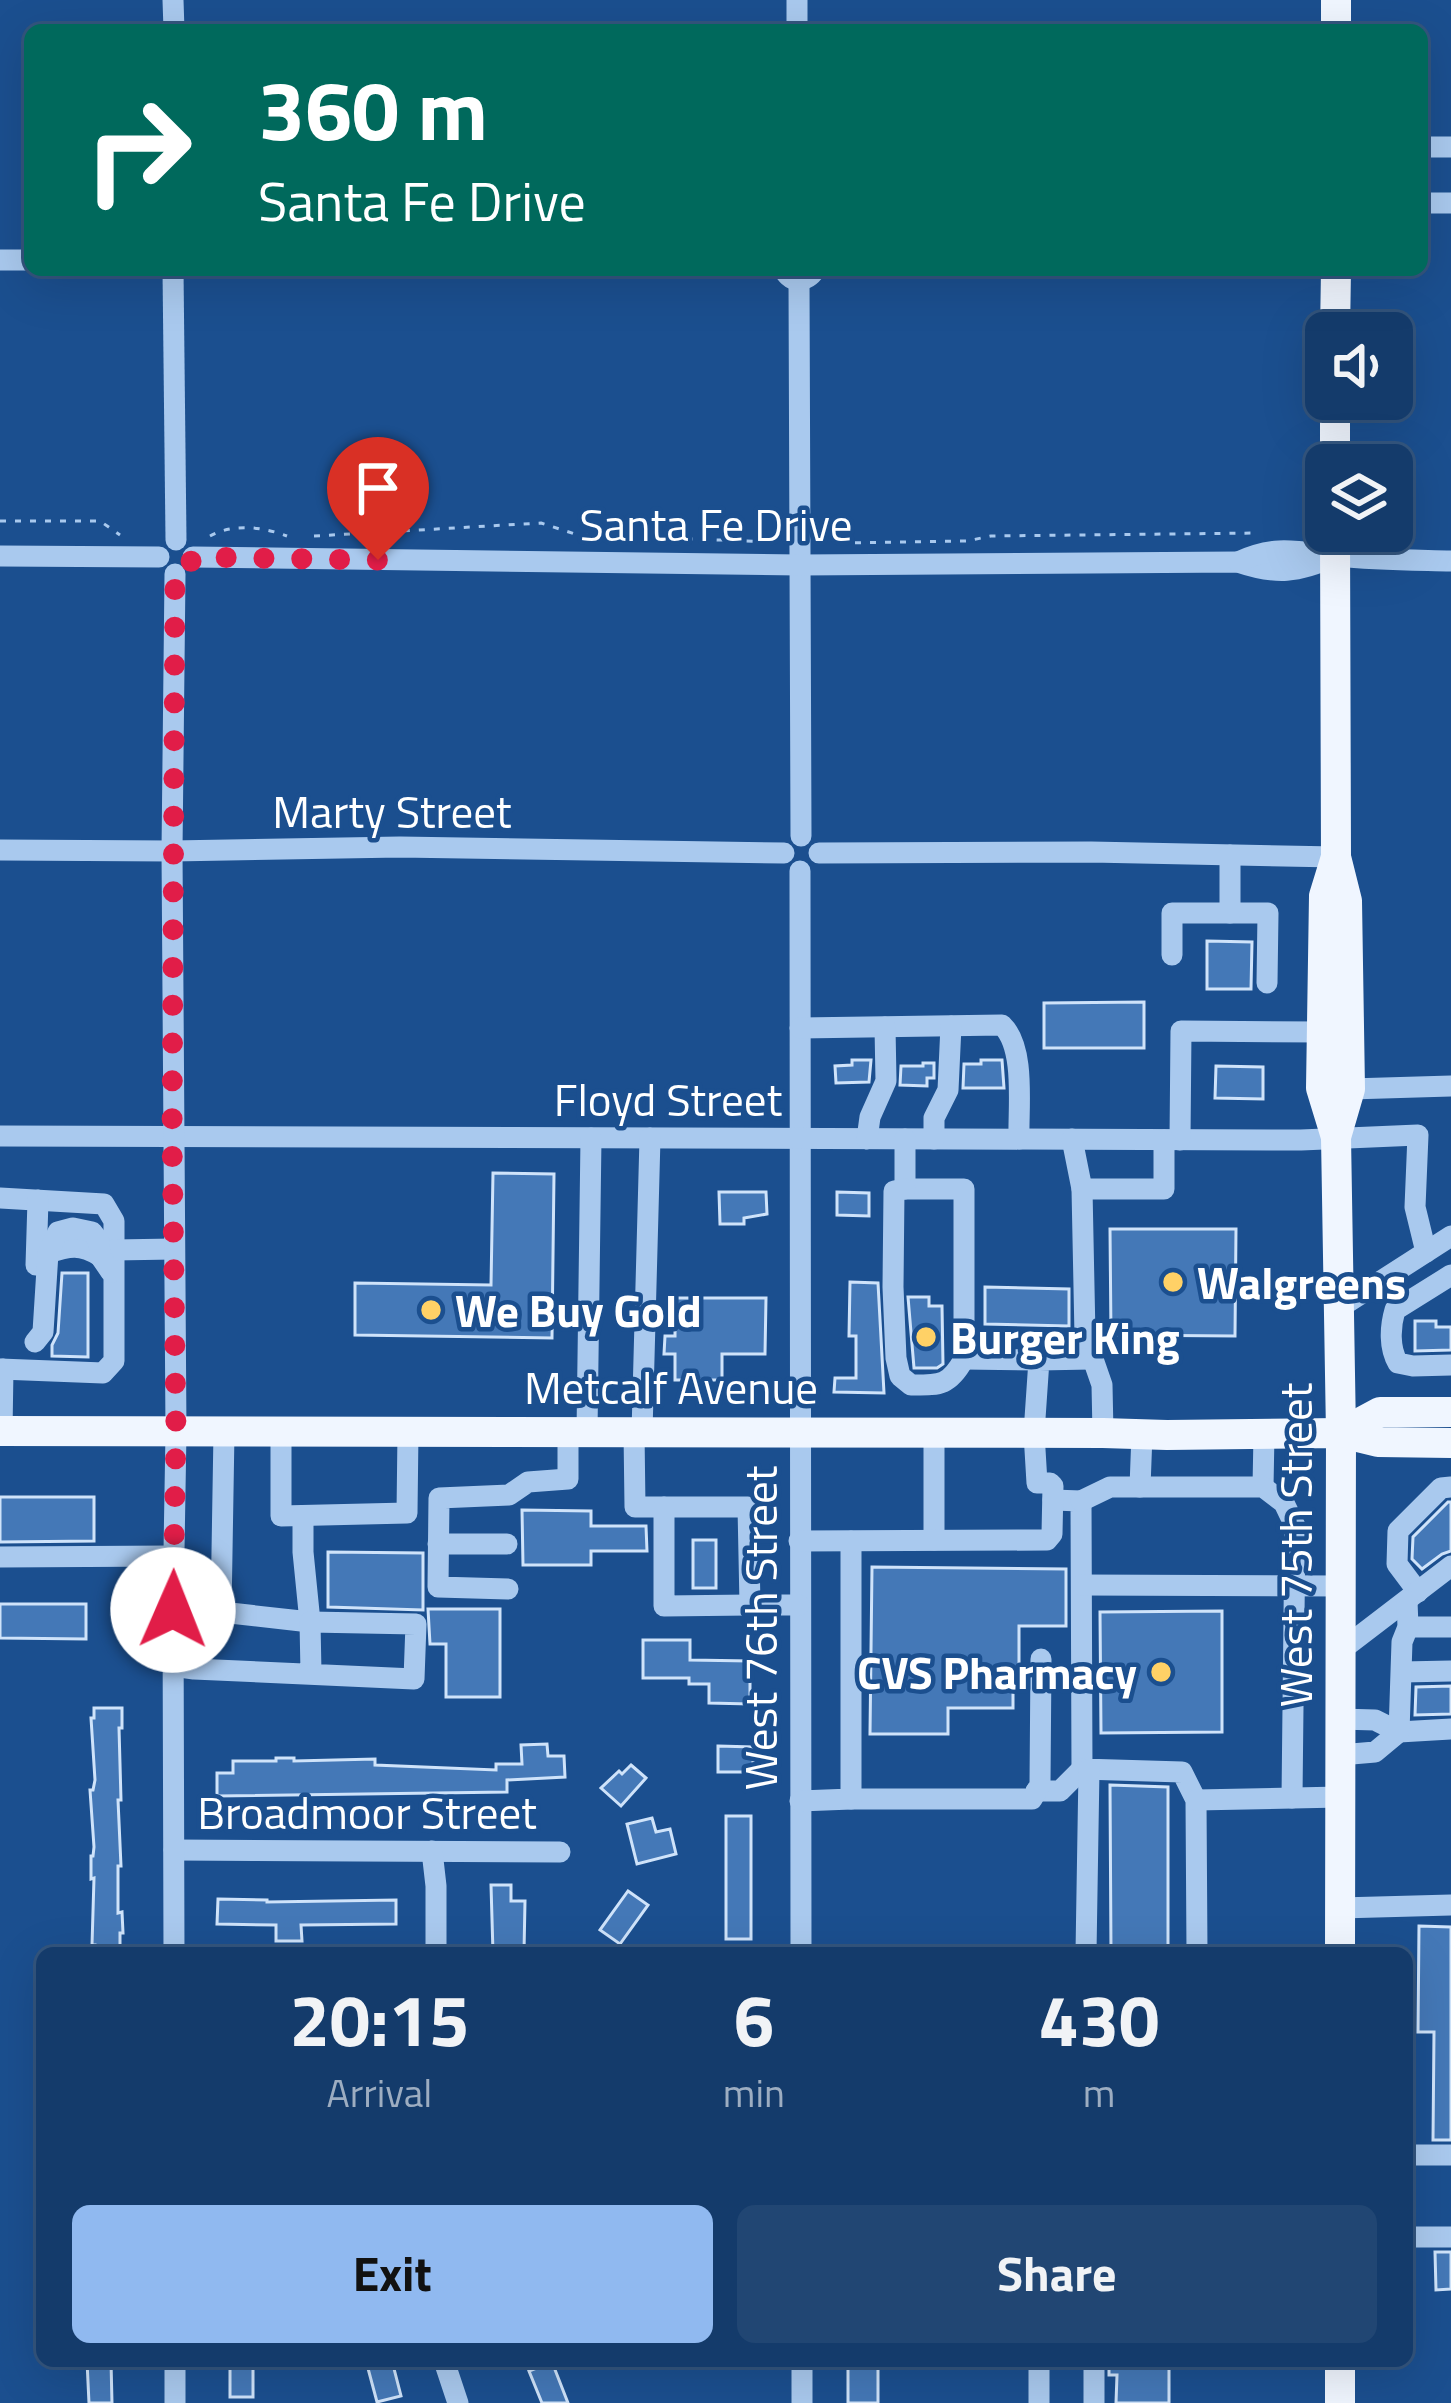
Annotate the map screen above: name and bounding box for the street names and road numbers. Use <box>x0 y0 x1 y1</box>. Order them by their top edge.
street label: Santa Fe Drive <box>579 490 853 558</box>
street label: Marty Street <box>272 777 512 845</box>
street label: Floyd Street <box>554 1065 782 1133</box>
street label: Metcalf Avenue <box>524 1353 818 1421</box>
street label: West 75th Street <box>1261 1383 1329 1707</box>
street label: West 76th Street <box>726 1466 794 1790</box>
street label: Broadmoor Street <box>197 1778 537 1846</box>

